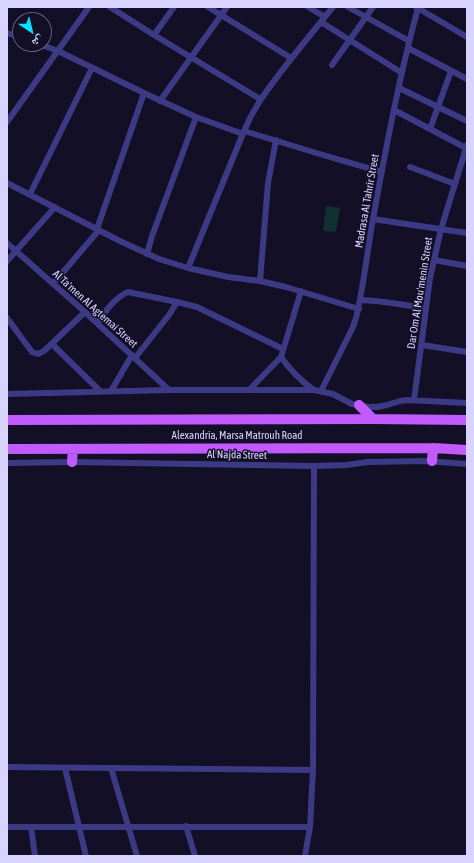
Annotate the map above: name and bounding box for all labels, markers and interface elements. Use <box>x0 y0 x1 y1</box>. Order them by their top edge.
north arrow <box>12 12 52 52</box>
text: ش <box>30 33 47 49</box>
street label: Madrasa Al Tahrir Street <box>352 153 382 249</box>
street label: Dar Om Al Mou'menin Street <box>405 236 435 350</box>
street label: Al Ta'men Al Agtemai Street <box>50 267 140 351</box>
street label: Alexandria, Marsa Matrouh Road <box>172 429 302 443</box>
street label: Al Najda Street <box>207 448 267 462</box>

